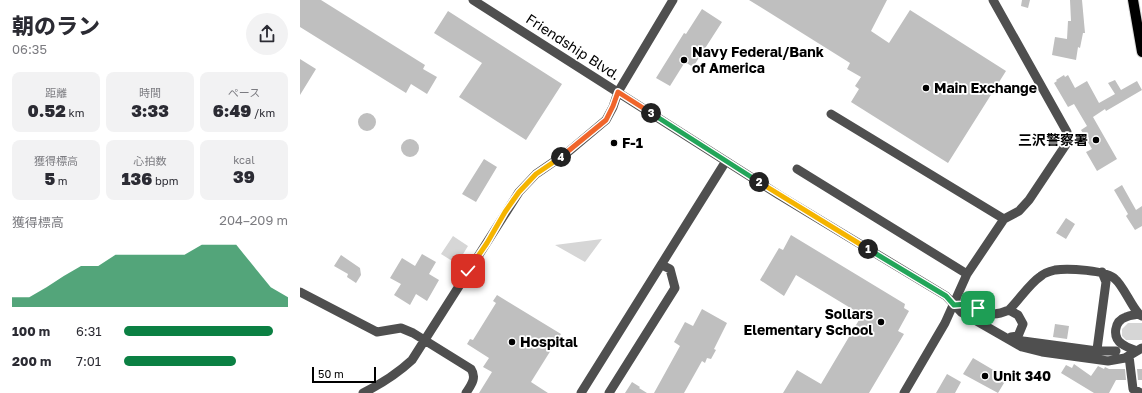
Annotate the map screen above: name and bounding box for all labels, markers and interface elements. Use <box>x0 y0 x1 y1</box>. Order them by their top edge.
street label: Friendship Blvd. <box>523 10 623 83</box>
text: 朝のラン <box>12 12 100 39</box>
button: share <box>246 13 288 55</box>
text: 06:35 <box>12 41 47 57</box>
place label: Navy Federal/Bank of America <box>692 43 824 76</box>
marker: Navy Federal/Bank of America <box>679 55 689 65</box>
place label: Main Exchange <box>934 79 1037 96</box>
marker: Main Exchange <box>921 83 931 93</box>
text: 距離 <box>45 86 67 99</box>
text: 時間 <box>139 86 161 99</box>
text: ペース <box>228 86 260 99</box>
text: 0.52 <box>28 100 66 121</box>
text: 3:33 <box>131 100 169 121</box>
text: 6:49 <box>213 100 251 121</box>
pin: 3 <box>641 103 661 123</box>
text: km <box>66 106 84 119</box>
text: /km <box>251 106 275 119</box>
text: 3 <box>648 106 654 119</box>
place label: 三沢警察署 <box>1018 131 1088 148</box>
place label: F-1 <box>622 134 643 151</box>
marker: 三沢警察署 <box>1091 135 1101 145</box>
marker: F-1 <box>609 138 619 148</box>
pin: 4 <box>551 147 571 167</box>
text: 4 <box>558 150 564 163</box>
text: kcal <box>233 153 255 166</box>
text: 獲得標高 <box>34 154 78 167</box>
text: 心拍数 <box>134 154 167 167</box>
text: 39 <box>233 166 255 187</box>
text: 5 <box>44 168 55 189</box>
text: 136 <box>122 168 152 189</box>
pin: 2 <box>749 172 769 192</box>
text: m <box>55 174 68 187</box>
text: bpm <box>152 174 178 187</box>
text: 2 <box>756 175 762 188</box>
text: 204–209 m <box>219 212 288 228</box>
text: 獲得標高 <box>12 214 64 230</box>
pin: 1 <box>858 239 878 259</box>
text: 1 <box>865 242 871 255</box>
pin <box>451 254 485 288</box>
icon: check <box>457 260 479 282</box>
pin <box>961 291 995 325</box>
icon: arrive <box>967 297 989 319</box>
place label: Sollars Elementary School <box>744 305 873 338</box>
marker: Sollars Elementary School <box>876 317 886 327</box>
text: 100 m <box>12 323 50 339</box>
text: 6:31 <box>76 323 102 339</box>
place label: Hospital <box>520 333 578 350</box>
marker: Hospital <box>507 337 517 347</box>
text: 200 m <box>12 353 51 369</box>
text: 7:01 <box>76 353 101 369</box>
scale bar <box>312 365 376 384</box>
text: 50 m <box>318 367 344 380</box>
place label: Unit 340 <box>993 367 1051 384</box>
marker: Unit 340 <box>980 371 990 381</box>

